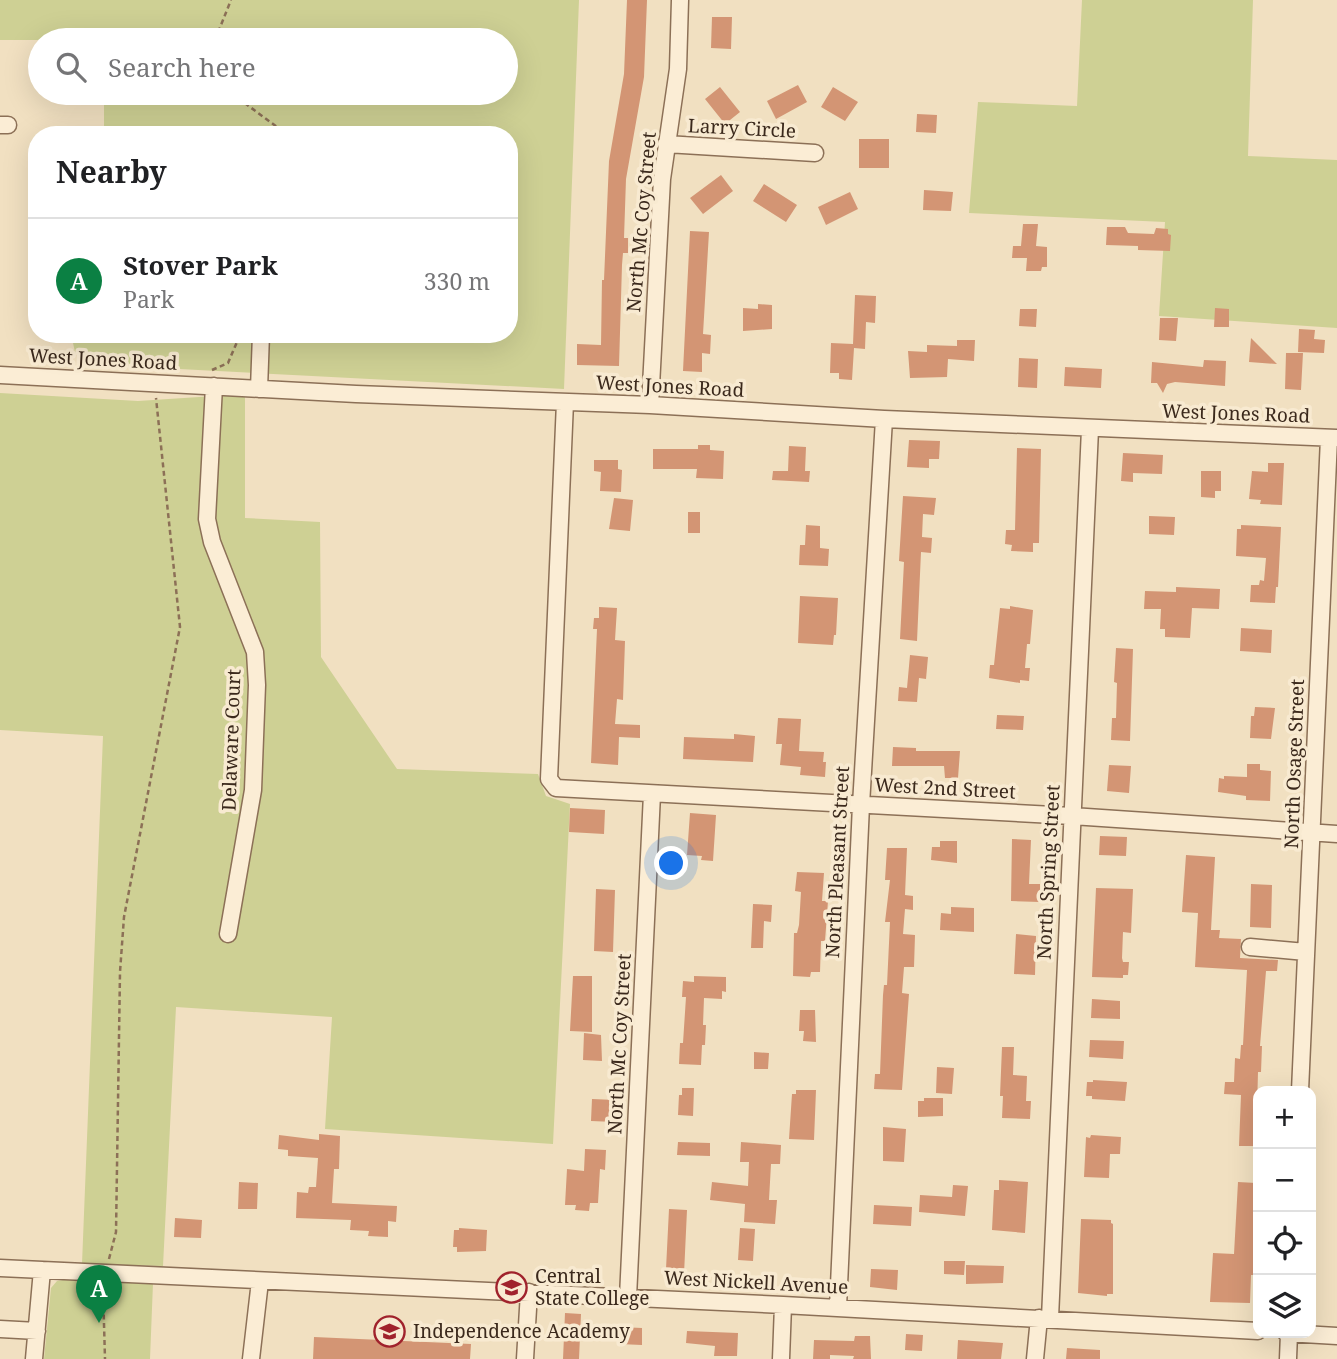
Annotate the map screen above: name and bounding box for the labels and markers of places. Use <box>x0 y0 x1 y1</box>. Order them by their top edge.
place label: Central State College <box>535 1263 649 1311</box>
pin: A <box>76 1265 122 1323</box>
school or university icon: Central State College <box>495 1270 529 1304</box>
school or university icon: Independence Academy <box>373 1314 407 1348</box>
place label: Independence Academy <box>413 1318 630 1344</box>

